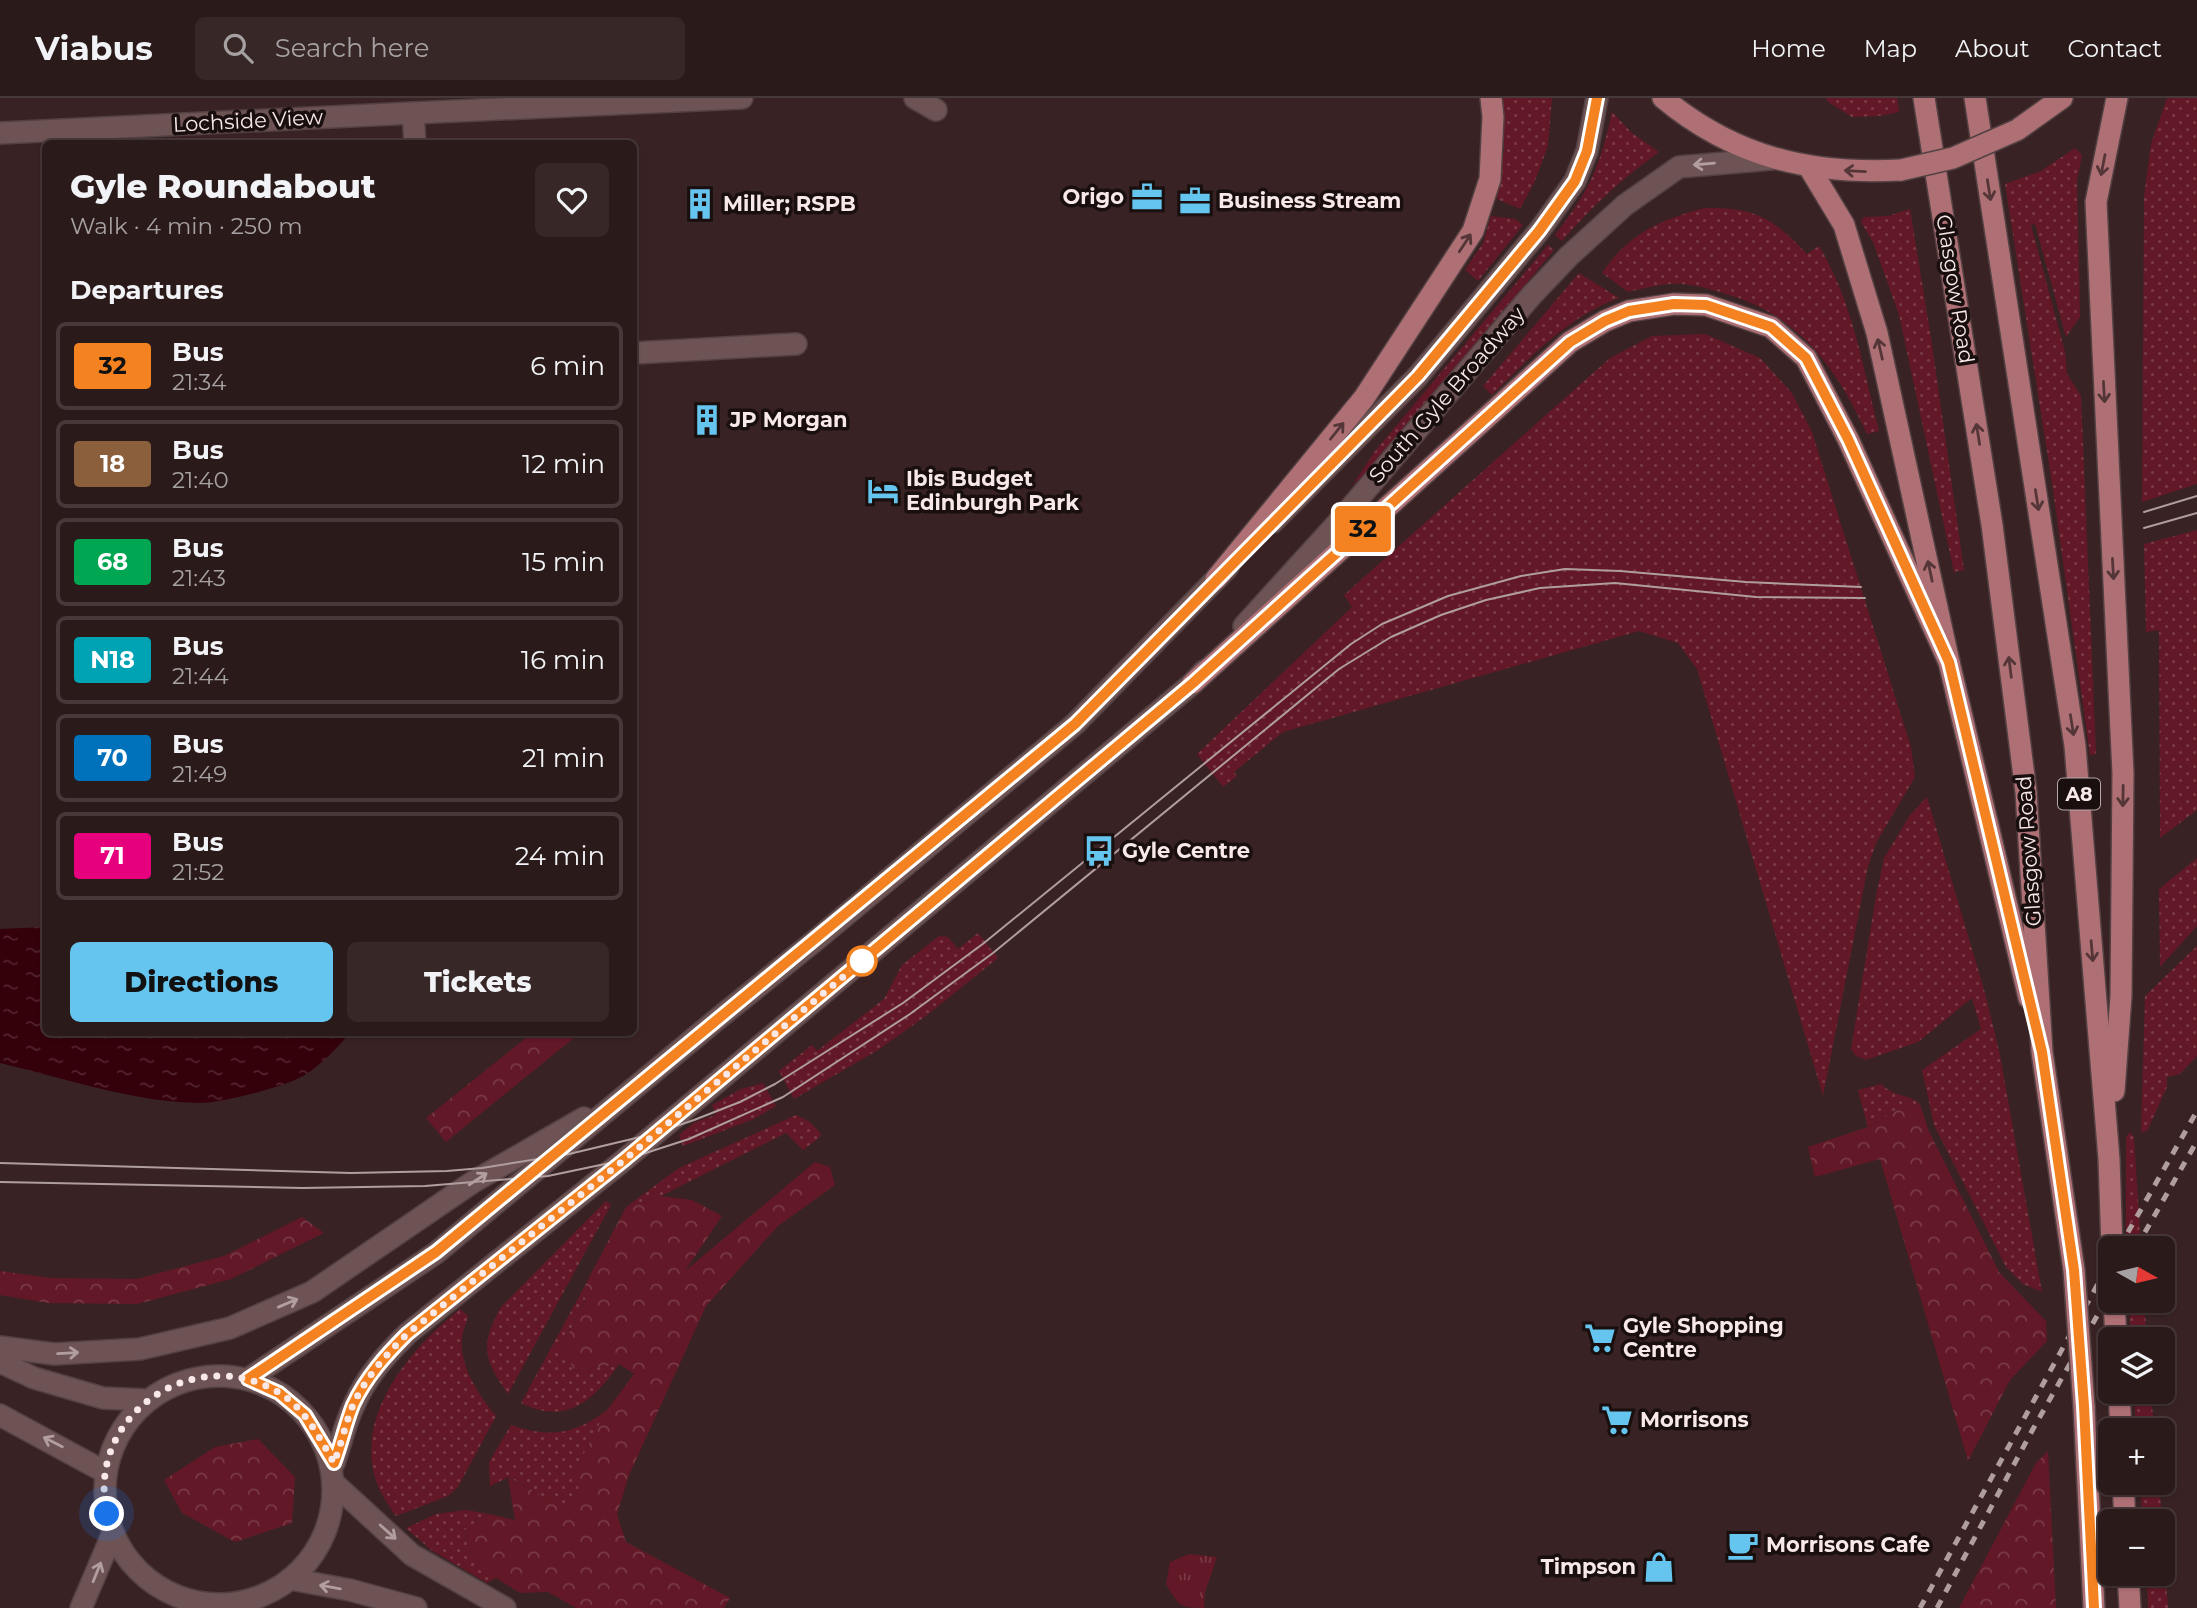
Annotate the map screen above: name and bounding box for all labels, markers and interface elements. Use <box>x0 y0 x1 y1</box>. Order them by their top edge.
search box <box>195 17 685 80</box>
text: Viabus <box>35 28 153 68</box>
icon: search <box>219 29 257 67</box>
text: Search here <box>275 32 429 64</box>
text: Home <box>1751 34 1826 63</box>
text: Map <box>1864 34 1917 63</box>
text: About <box>1955 34 2029 63</box>
text: Contact <box>2067 34 2162 63</box>
street label: Lochside View <box>172 104 324 137</box>
one-way arrow <box>2095 153 2109 176</box>
one-way arrow <box>1694 158 1716 171</box>
button: heart <box>535 163 609 237</box>
one-way arrow <box>1844 164 1867 177</box>
text: Gyle Roundabout <box>70 166 376 206</box>
one-way arrow <box>1983 178 1996 201</box>
office icon: Origo <box>1130 180 1164 214</box>
place label: Origo <box>1063 184 1124 209</box>
office icon: Business Stream <box>1178 184 1212 218</box>
building icon: Miller; RSPB <box>683 187 717 221</box>
place label: Business Stream <box>1218 188 1401 213</box>
place label: Miller; RSPB <box>723 191 856 216</box>
text: Walk · 4 min · 250 m <box>70 212 303 240</box>
street label: Glasgow Road <box>1931 213 1980 365</box>
one-way arrow <box>1458 234 1472 254</box>
text: Departures <box>70 274 224 306</box>
street label: South Gyle Broadway <box>1363 301 1530 488</box>
text: Bus <box>172 336 224 368</box>
one-way arrow <box>1873 338 1887 361</box>
text: 6 min <box>530 350 605 382</box>
text: 32 <box>98 351 127 380</box>
text: 21:34 <box>172 368 226 396</box>
one-way arrow <box>2098 380 2111 403</box>
building icon: JP Morgan <box>690 403 724 437</box>
place label: JP Morgan <box>729 407 848 432</box>
one-way arrow <box>1329 423 1345 441</box>
one-way arrow <box>1971 423 1984 445</box>
text: Bus <box>172 434 224 466</box>
text: 12 min <box>522 448 605 480</box>
text: 18 <box>100 449 125 478</box>
text: 21:40 <box>172 466 229 494</box>
place label: Ibis Budget Edinburgh Park <box>906 466 1079 515</box>
hotel icon: Ibis Budget Edinburgh Park <box>866 474 900 508</box>
one-way arrow <box>2031 488 2044 511</box>
line badge: 32 <box>1332 506 1394 552</box>
text: 32 <box>1349 514 1377 543</box>
text: Bus <box>172 532 224 564</box>
text: 15 min <box>522 546 605 578</box>
text: 68 <box>97 547 128 576</box>
one-way arrow <box>2106 557 2119 580</box>
one-way arrow <box>1922 560 1936 583</box>
text: 21:43 <box>172 564 226 592</box>
text: Bus <box>172 630 224 662</box>
text: 16 min <box>521 644 605 676</box>
text: N18 <box>90 645 135 674</box>
one-way arrow <box>2004 656 2017 679</box>
text: 21:44 <box>172 662 229 690</box>
one-way arrow <box>2066 713 2079 736</box>
text: Bus <box>172 728 224 760</box>
text: 21 min <box>522 742 605 774</box>
text: 70 <box>97 743 128 772</box>
text: 21:49 <box>172 760 227 788</box>
street label: Glasgow Road <box>2011 775 2046 927</box>
road number: A8 <box>2058 778 2100 810</box>
one-way arrow <box>2116 785 2130 808</box>
text: Bus <box>172 826 224 858</box>
bus stop icon: Gyle Centre <box>1082 834 1116 868</box>
place label: Gyle Centre <box>1122 838 1250 863</box>
text: 24 min <box>515 840 605 872</box>
text: 71 <box>100 841 125 870</box>
text: 21:52 <box>172 858 224 886</box>
one-way arrow <box>2086 939 2099 962</box>
button: Directions <box>70 942 333 1022</box>
button: Tickets <box>347 942 609 1022</box>
unlabelled marker <box>847 946 877 976</box>
one-way arrow <box>468 1172 488 1186</box>
north arrow <box>2098 1236 2175 1312</box>
map controls <box>2098 1236 2175 1586</box>
one-way arrow <box>276 1295 298 1308</box>
place label: Gyle Shopping Centre <box>1623 1313 1784 1362</box>
supermarket icon: Gyle Shopping Centre <box>1583 1321 1617 1355</box>
button: layers <box>2098 1327 2175 1404</box>
one-way arrow <box>56 1346 79 1359</box>
supermarket icon: Morrisons <box>1600 1403 1634 1437</box>
place label: Morrisons <box>1640 1407 1749 1432</box>
button: + <box>2098 1418 2175 1495</box>
one-way arrow <box>43 1435 64 1449</box>
your location <box>89 1496 124 1531</box>
button: − <box>2098 1509 2175 1586</box>
one-way arrow <box>378 1524 396 1540</box>
cafe icon: Morrisons Cafe <box>1726 1528 1760 1562</box>
place label: Morrisons Cafe <box>1766 1532 1930 1557</box>
shop icon: Timpson <box>1642 1550 1676 1584</box>
place label: Timpson <box>1541 1554 1636 1579</box>
one-way arrow <box>92 1561 105 1583</box>
one-way arrow <box>319 1579 342 1593</box>

